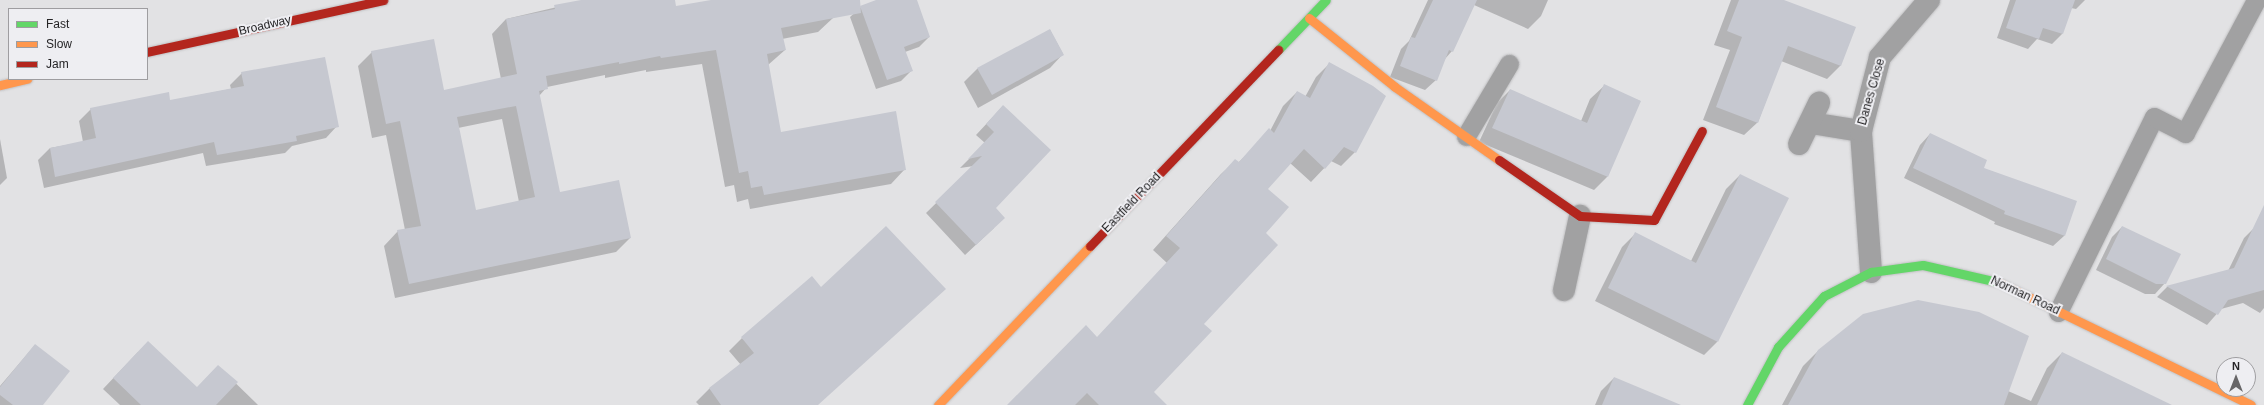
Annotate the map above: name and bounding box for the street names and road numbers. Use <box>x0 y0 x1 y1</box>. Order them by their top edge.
street label: Broadway <box>237 13 293 39</box>
street label: Danes Close <box>1856 57 1888 127</box>
street label: Eastfield Road <box>1100 170 1164 236</box>
street label: Norman Road <box>1988 274 2062 318</box>

